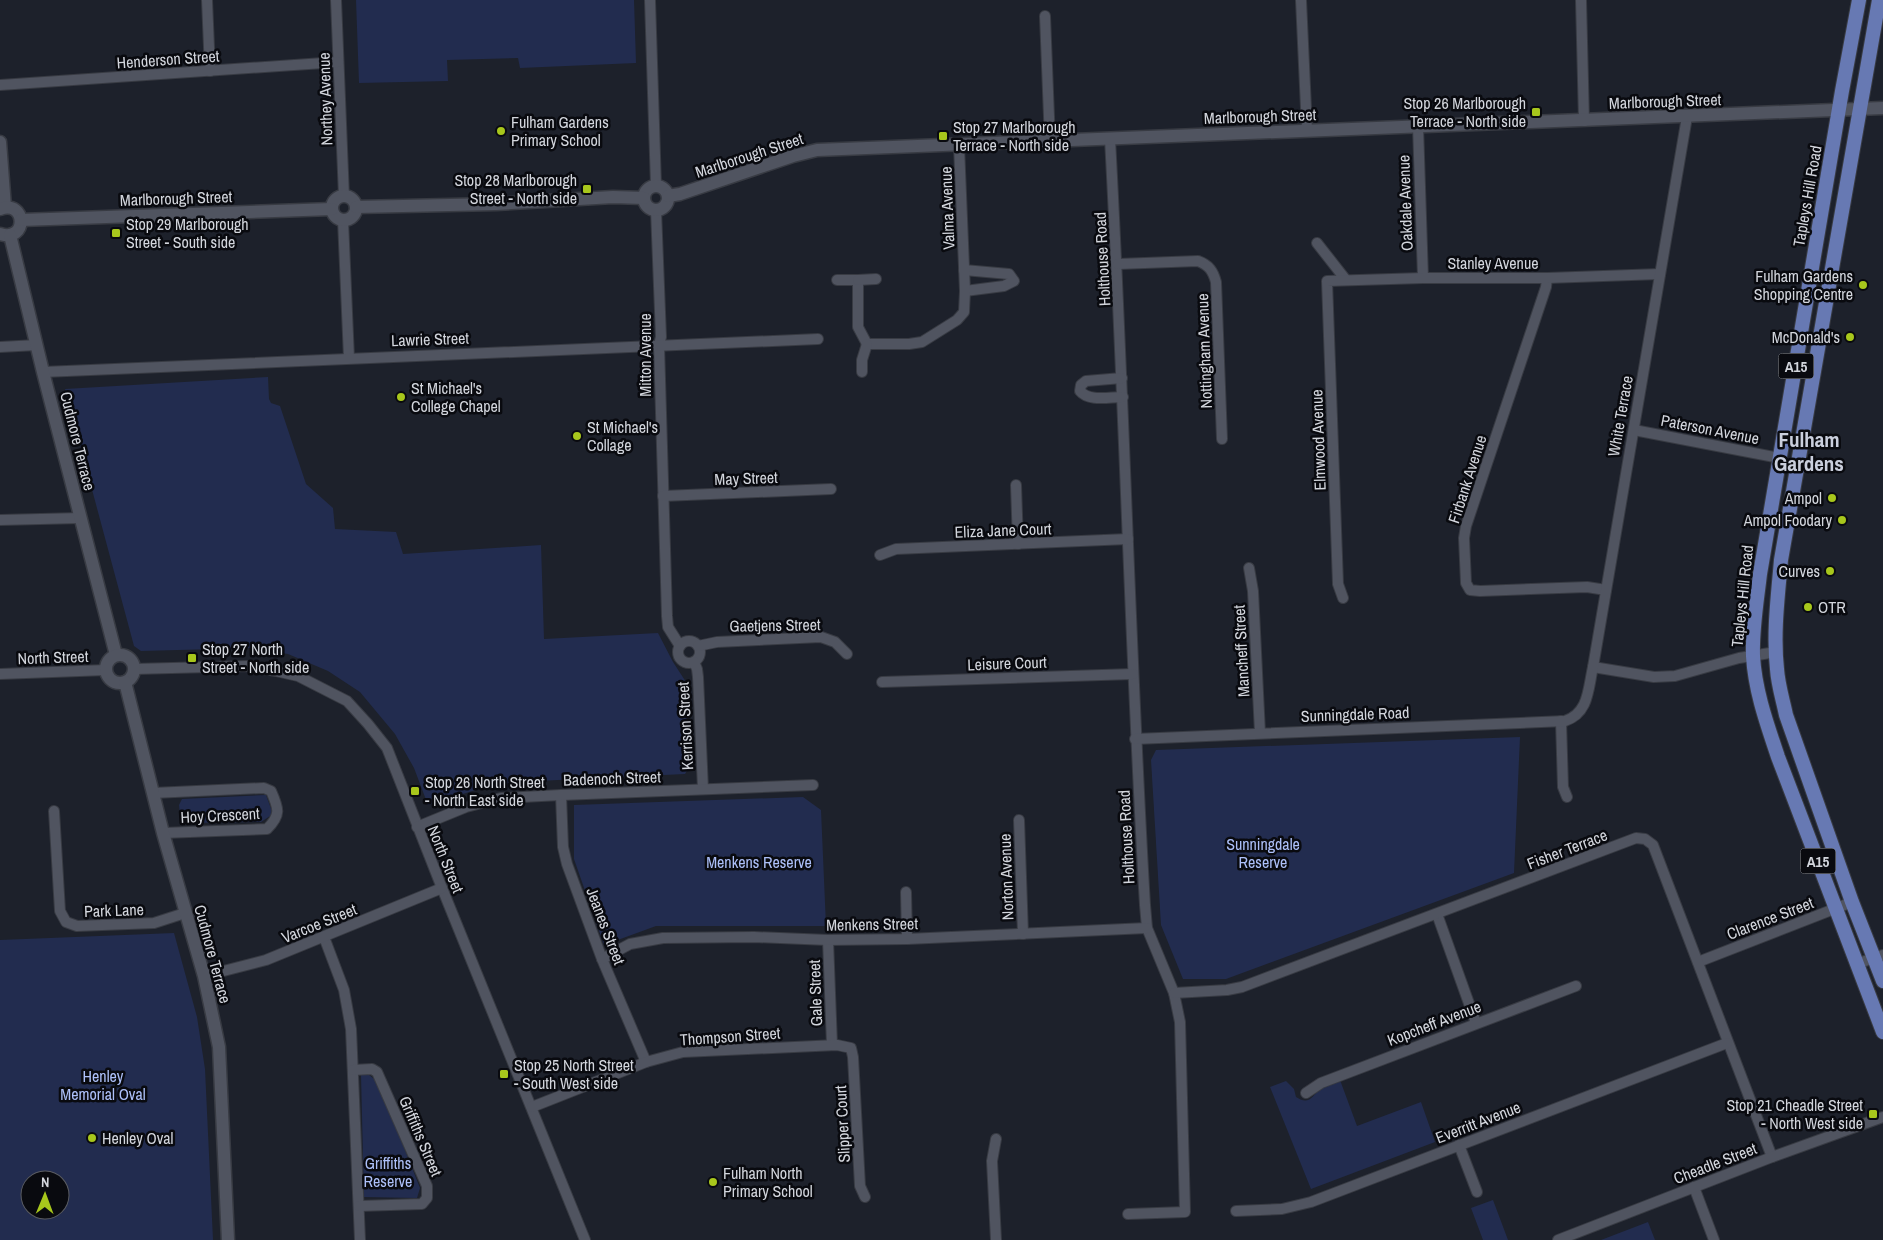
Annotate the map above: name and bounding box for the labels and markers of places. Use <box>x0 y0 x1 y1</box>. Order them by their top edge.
place label: Stop 26 Marlborough Terrace - North side <box>1403 92 1526 132</box>
marker: Stop 26 Marlborough Terrace - North side <box>1530 106 1542 118</box>
place label: Fulham Gardens Primary School <box>511 111 609 151</box>
place label: Stop 27 Marlborough Terrace - North side <box>953 116 1076 156</box>
marker: Fulham Gardens Primary School <box>495 125 507 137</box>
marker: Stop 27 Marlborough Terrace - North side <box>937 130 949 142</box>
place label: Stop 28 Marlborough Street - North side <box>454 169 577 209</box>
marker: Stop 28 Marlborough Street - North side <box>581 183 593 195</box>
place label: Stop 29 Marlborough Street - South side <box>126 213 249 253</box>
marker: Stop 29 Marlborough Street - South side <box>110 227 122 239</box>
place label: Fulham Gardens Shopping Centre <box>1754 265 1853 305</box>
marker: Fulham Gardens Shopping Centre <box>1857 279 1869 291</box>
place label: McDonald's <box>1772 326 1840 348</box>
marker: McDonald's <box>1844 331 1856 343</box>
place label: St Michael's College Chapel <box>411 377 501 417</box>
marker: St Michael's College Chapel <box>395 391 407 403</box>
place label: St Michael's Collage <box>587 416 658 456</box>
marker: St Michael's Collage <box>571 430 583 442</box>
place label: Ampol <box>1784 487 1822 509</box>
marker: Ampol <box>1826 492 1838 504</box>
place label: Ampol Foodary <box>1743 509 1832 531</box>
marker: Ampol Foodary <box>1836 514 1848 526</box>
place label: Curves <box>1778 560 1820 582</box>
marker: Curves <box>1824 565 1836 577</box>
place label: OTR <box>1818 596 1846 618</box>
marker: OTR <box>1802 601 1814 613</box>
place label: Stop 27 North Street - North side <box>202 638 309 678</box>
marker: Stop 27 North Street - North side <box>186 652 198 664</box>
place label: Stop 26 North Street - North East side <box>425 771 545 811</box>
marker: Stop 26 North Street - North East side <box>409 785 421 797</box>
place label: Stop 25 North Street - South West side <box>514 1054 634 1094</box>
marker: Stop 25 North Street - South West side <box>498 1068 510 1080</box>
place label: Stop 21 Cheadle Street - North West side <box>1727 1094 1863 1134</box>
marker: Stop 21 Cheadle Street - North West side <box>1867 1108 1879 1120</box>
place label: Henley Oval <box>102 1127 174 1149</box>
marker: Henley Oval <box>86 1132 98 1144</box>
place label: Fulham North Primary School <box>723 1162 813 1202</box>
marker: Fulham North Primary School <box>707 1176 719 1188</box>

